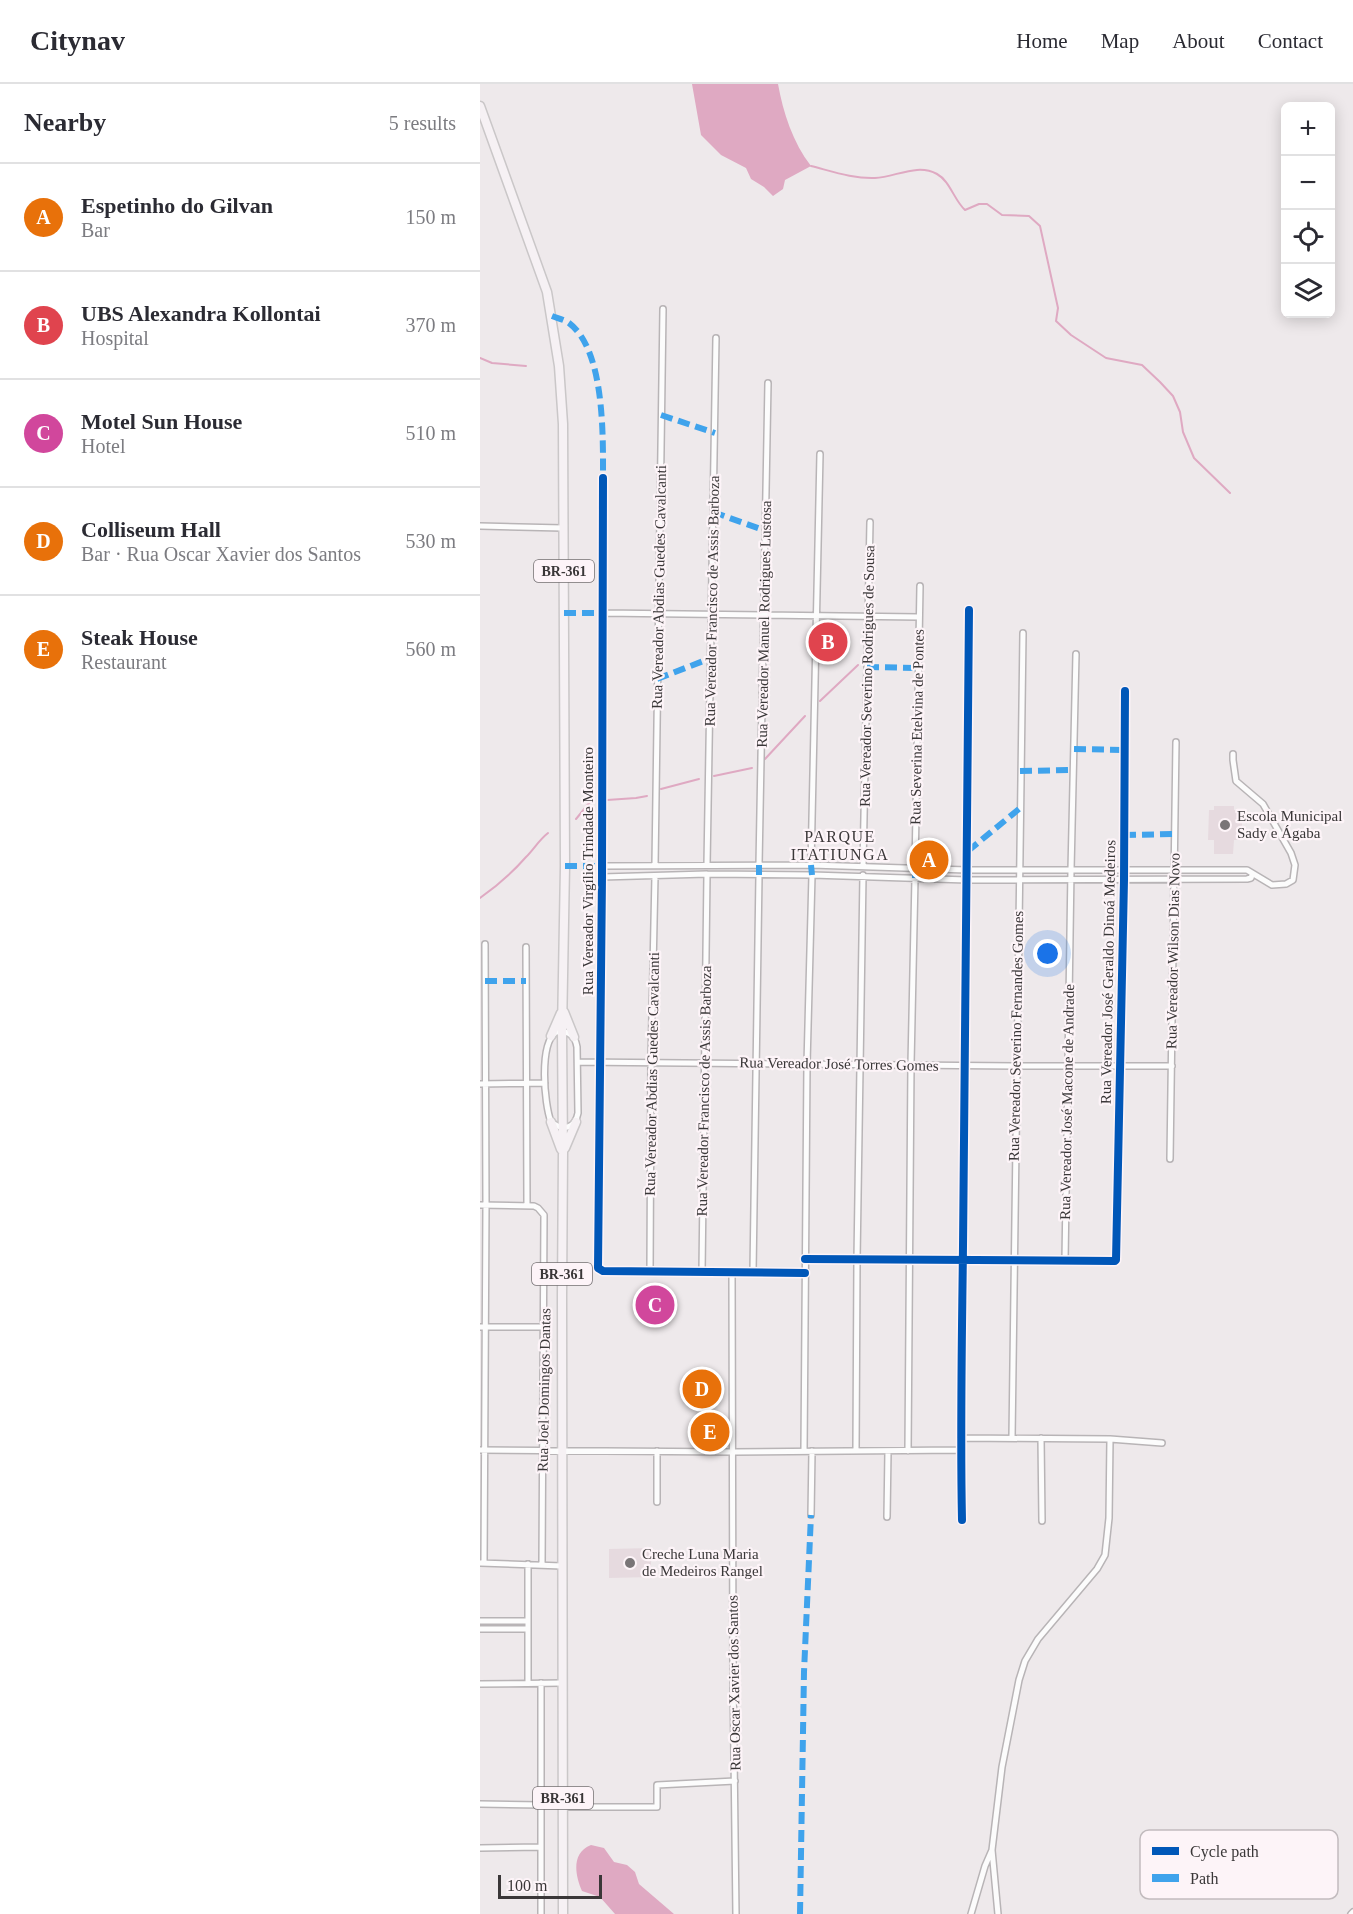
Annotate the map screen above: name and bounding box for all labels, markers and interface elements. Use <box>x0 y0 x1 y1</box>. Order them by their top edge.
text: Citynav <box>30 25 125 56</box>
text: Home <box>1016 29 1068 53</box>
text: Map <box>1101 29 1139 53</box>
text: About <box>1172 29 1225 53</box>
text: Contact <box>1258 29 1323 53</box>
map controls <box>1281 102 1335 318</box>
button: + <box>1281 102 1335 156</box>
text: Nearby <box>24 108 106 137</box>
text: 5 results <box>389 112 456 134</box>
button: − <box>1281 156 1335 210</box>
text: Espetinho do Gilvan <box>81 193 273 218</box>
text: A <box>36 206 51 228</box>
text: 150 m <box>405 206 456 228</box>
button: locate <box>1281 210 1335 264</box>
text: Bar <box>81 219 110 241</box>
button: layers <box>1281 264 1335 318</box>
text: UBS Alexandra Kollontai <box>81 301 321 326</box>
text: B <box>37 314 50 336</box>
text: 370 m <box>405 314 456 336</box>
text: Hospital <box>81 327 149 349</box>
text: Motel Sun House <box>81 409 242 434</box>
text: C <box>36 422 51 444</box>
text: 510 m <box>405 422 456 444</box>
text: Hotel <box>81 435 125 457</box>
street label: Rua Vereador Abdias Guedes Cavalcanti <box>649 465 669 709</box>
street label: Rua Vereador Francisco de Assis Barboza <box>702 475 722 727</box>
street label: Rua Vereador Manuel Rodrigues Lustosa <box>754 500 774 748</box>
text: Colliseum Hall <box>81 517 221 542</box>
text: D <box>36 530 51 552</box>
text: 530 m <box>405 530 456 552</box>
text: Bar · Rua Oscar Xavier dos Santos <box>81 543 361 565</box>
street label: Rua Vereador Severino Rodrigues de Sousa <box>857 545 877 807</box>
road number: BR-361 <box>534 560 594 582</box>
pin: B <box>808 620 848 664</box>
text: Steak House <box>81 625 198 650</box>
street label: Rua Severina Etelvina de Pontes <box>907 629 927 825</box>
text: E <box>37 638 50 660</box>
text: 560 m <box>405 638 456 660</box>
text: Restaurant <box>81 651 167 673</box>
street label: Rua Vereador Virgílio Trindade Monteiro <box>580 747 596 995</box>
place label: Escola Municipal Sady e Ágaba <box>1237 808 1342 841</box>
marker: Escola Municipal Sady e Ágaba <box>1218 818 1232 832</box>
district label: PARQUE ITATIUNGA <box>791 828 889 863</box>
pin: A <box>910 838 948 882</box>
street label: Rua Vereador José Geraldo Dinoá Medeiros <box>1098 840 1118 1104</box>
street label: Rua Vereador Wilson Dias Novo <box>1163 853 1183 1049</box>
street label: Rua Vereador Severino Fernandes Gomes <box>1006 910 1026 1161</box>
your location <box>1033 939 1062 968</box>
street label: Rua Vereador Abdias Guedes Cavalcanti <box>642 952 662 1196</box>
street label: Rua Vereador Francisco de Assis Barboza <box>694 965 714 1217</box>
street label: Rua Vereador José Macone de Andrade <box>1057 984 1077 1220</box>
street label: Rua Vereador José Torres Gomes <box>739 1054 939 1074</box>
road number: BR-361 <box>532 1263 592 1285</box>
pin: C <box>636 1282 675 1328</box>
street label: Rua Joel Domingos Dantas <box>535 1308 553 1472</box>
pin: D <box>682 1366 722 1412</box>
pin: E <box>690 1410 730 1454</box>
place label: Creche Luna Maria de Medeiros Rangel <box>642 1546 763 1579</box>
marker: Creche Luna Maria de Medeiros Rangel <box>623 1556 637 1570</box>
street label: Rua Oscar Xavier dos Santos <box>724 1595 744 1771</box>
road number: BR-361 <box>533 1787 593 1809</box>
legend <box>1140 1830 1338 1899</box>
text: Cycle path <box>1190 1843 1259 1861</box>
text: Path <box>1190 1870 1218 1887</box>
scale bar <box>498 1872 602 1900</box>
text: 100 m <box>507 1877 547 1894</box>

